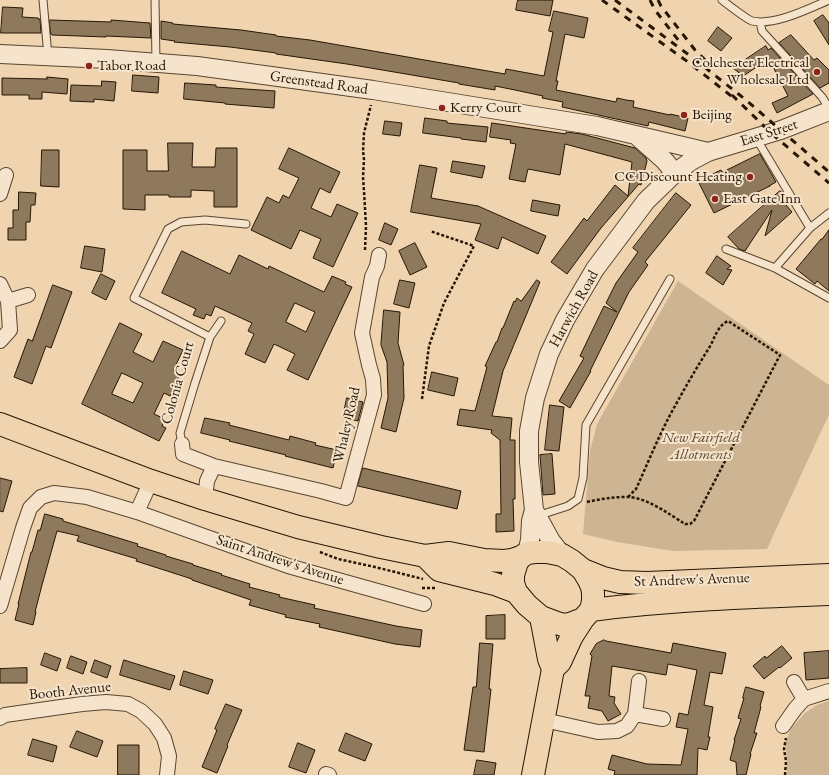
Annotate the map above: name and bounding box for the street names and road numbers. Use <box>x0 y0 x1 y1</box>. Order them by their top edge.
street label: Greenstead Road <box>269 67 369 99</box>
street label: East Street <box>738 115 800 151</box>
street label: Harwich Road <box>545 267 603 351</box>
street label: Colonia Court <box>158 340 198 426</box>
street label: Whaley Road <box>329 385 365 465</box>
street label: Saint Andrew's Avenue <box>214 531 346 589</box>
street label: St Andrew's Avenue <box>634 569 750 591</box>
street label: Booth Avenue <box>28 678 112 704</box>

